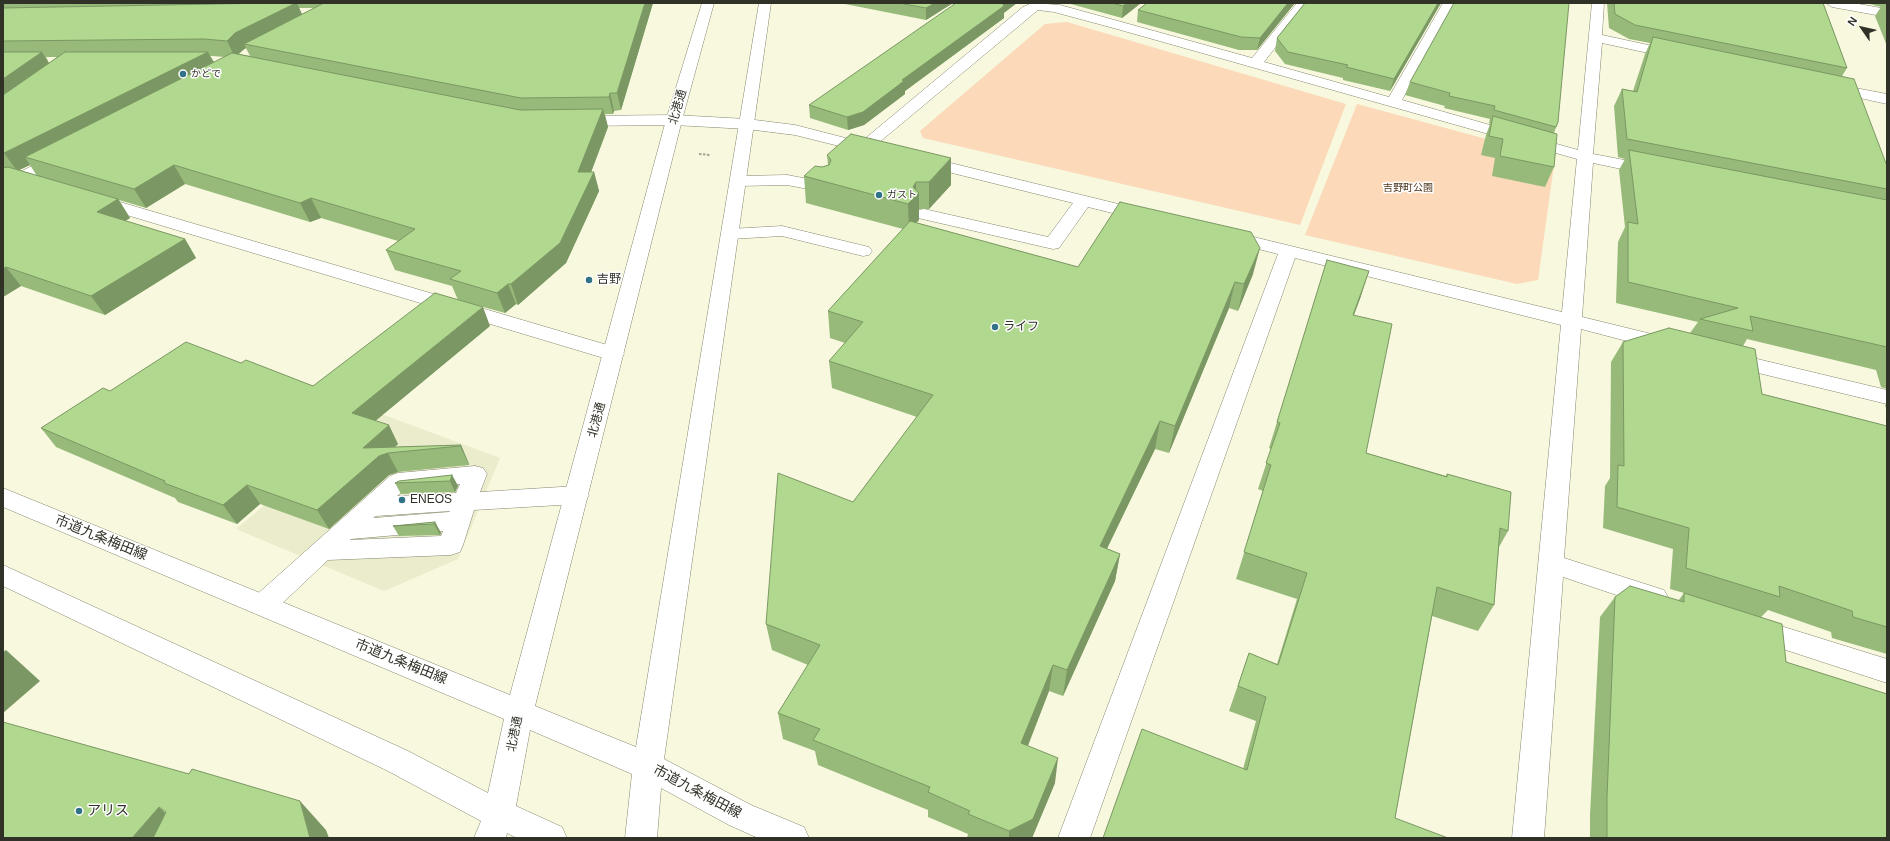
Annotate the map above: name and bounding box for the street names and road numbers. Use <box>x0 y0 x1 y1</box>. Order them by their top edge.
street label: 北港通 <box>666 88 690 126</box>
street label: 北港通 <box>585 401 609 439</box>
street label: 市道九条梅田線 <box>52 512 150 564</box>
street label: 市道九条梅田線 <box>352 636 450 688</box>
street label: 北港通 <box>504 715 526 753</box>
street label: 市道九条梅田線 <box>650 762 744 822</box>

